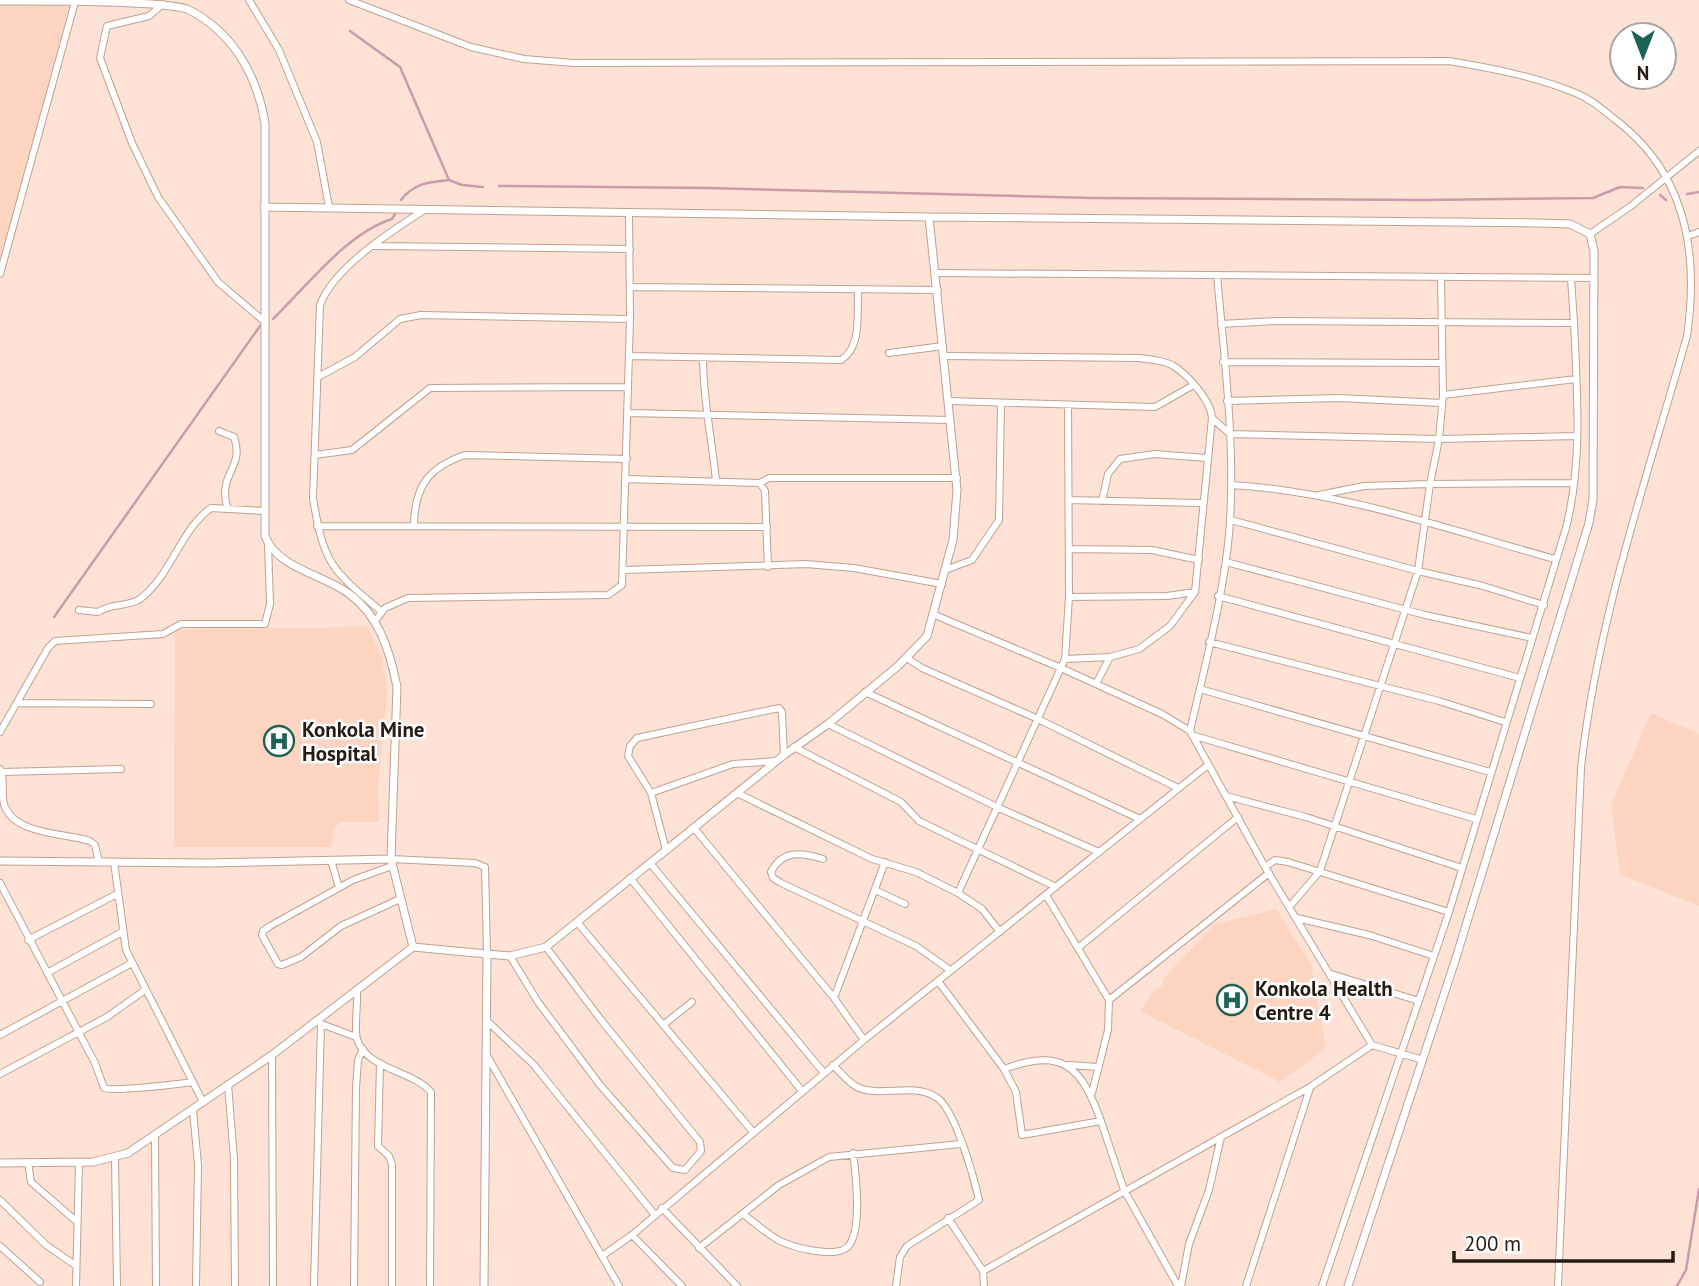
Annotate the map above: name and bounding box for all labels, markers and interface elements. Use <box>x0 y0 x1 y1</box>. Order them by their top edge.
north arrow <box>1608 21 1678 91</box>
text: N <box>1637 61 1649 85</box>
place label: Konkola Mine Hospital <box>302 716 425 767</box>
hospital icon: Konkola Mine Hospital <box>262 724 296 758</box>
place label: Konkola Health Centre 4 <box>1255 975 1393 1026</box>
hospital icon: Konkola Health Centre 4 <box>1215 983 1249 1017</box>
scale bar <box>1454 1220 1673 1264</box>
text: 200 m <box>1464 1230 1521 1257</box>

